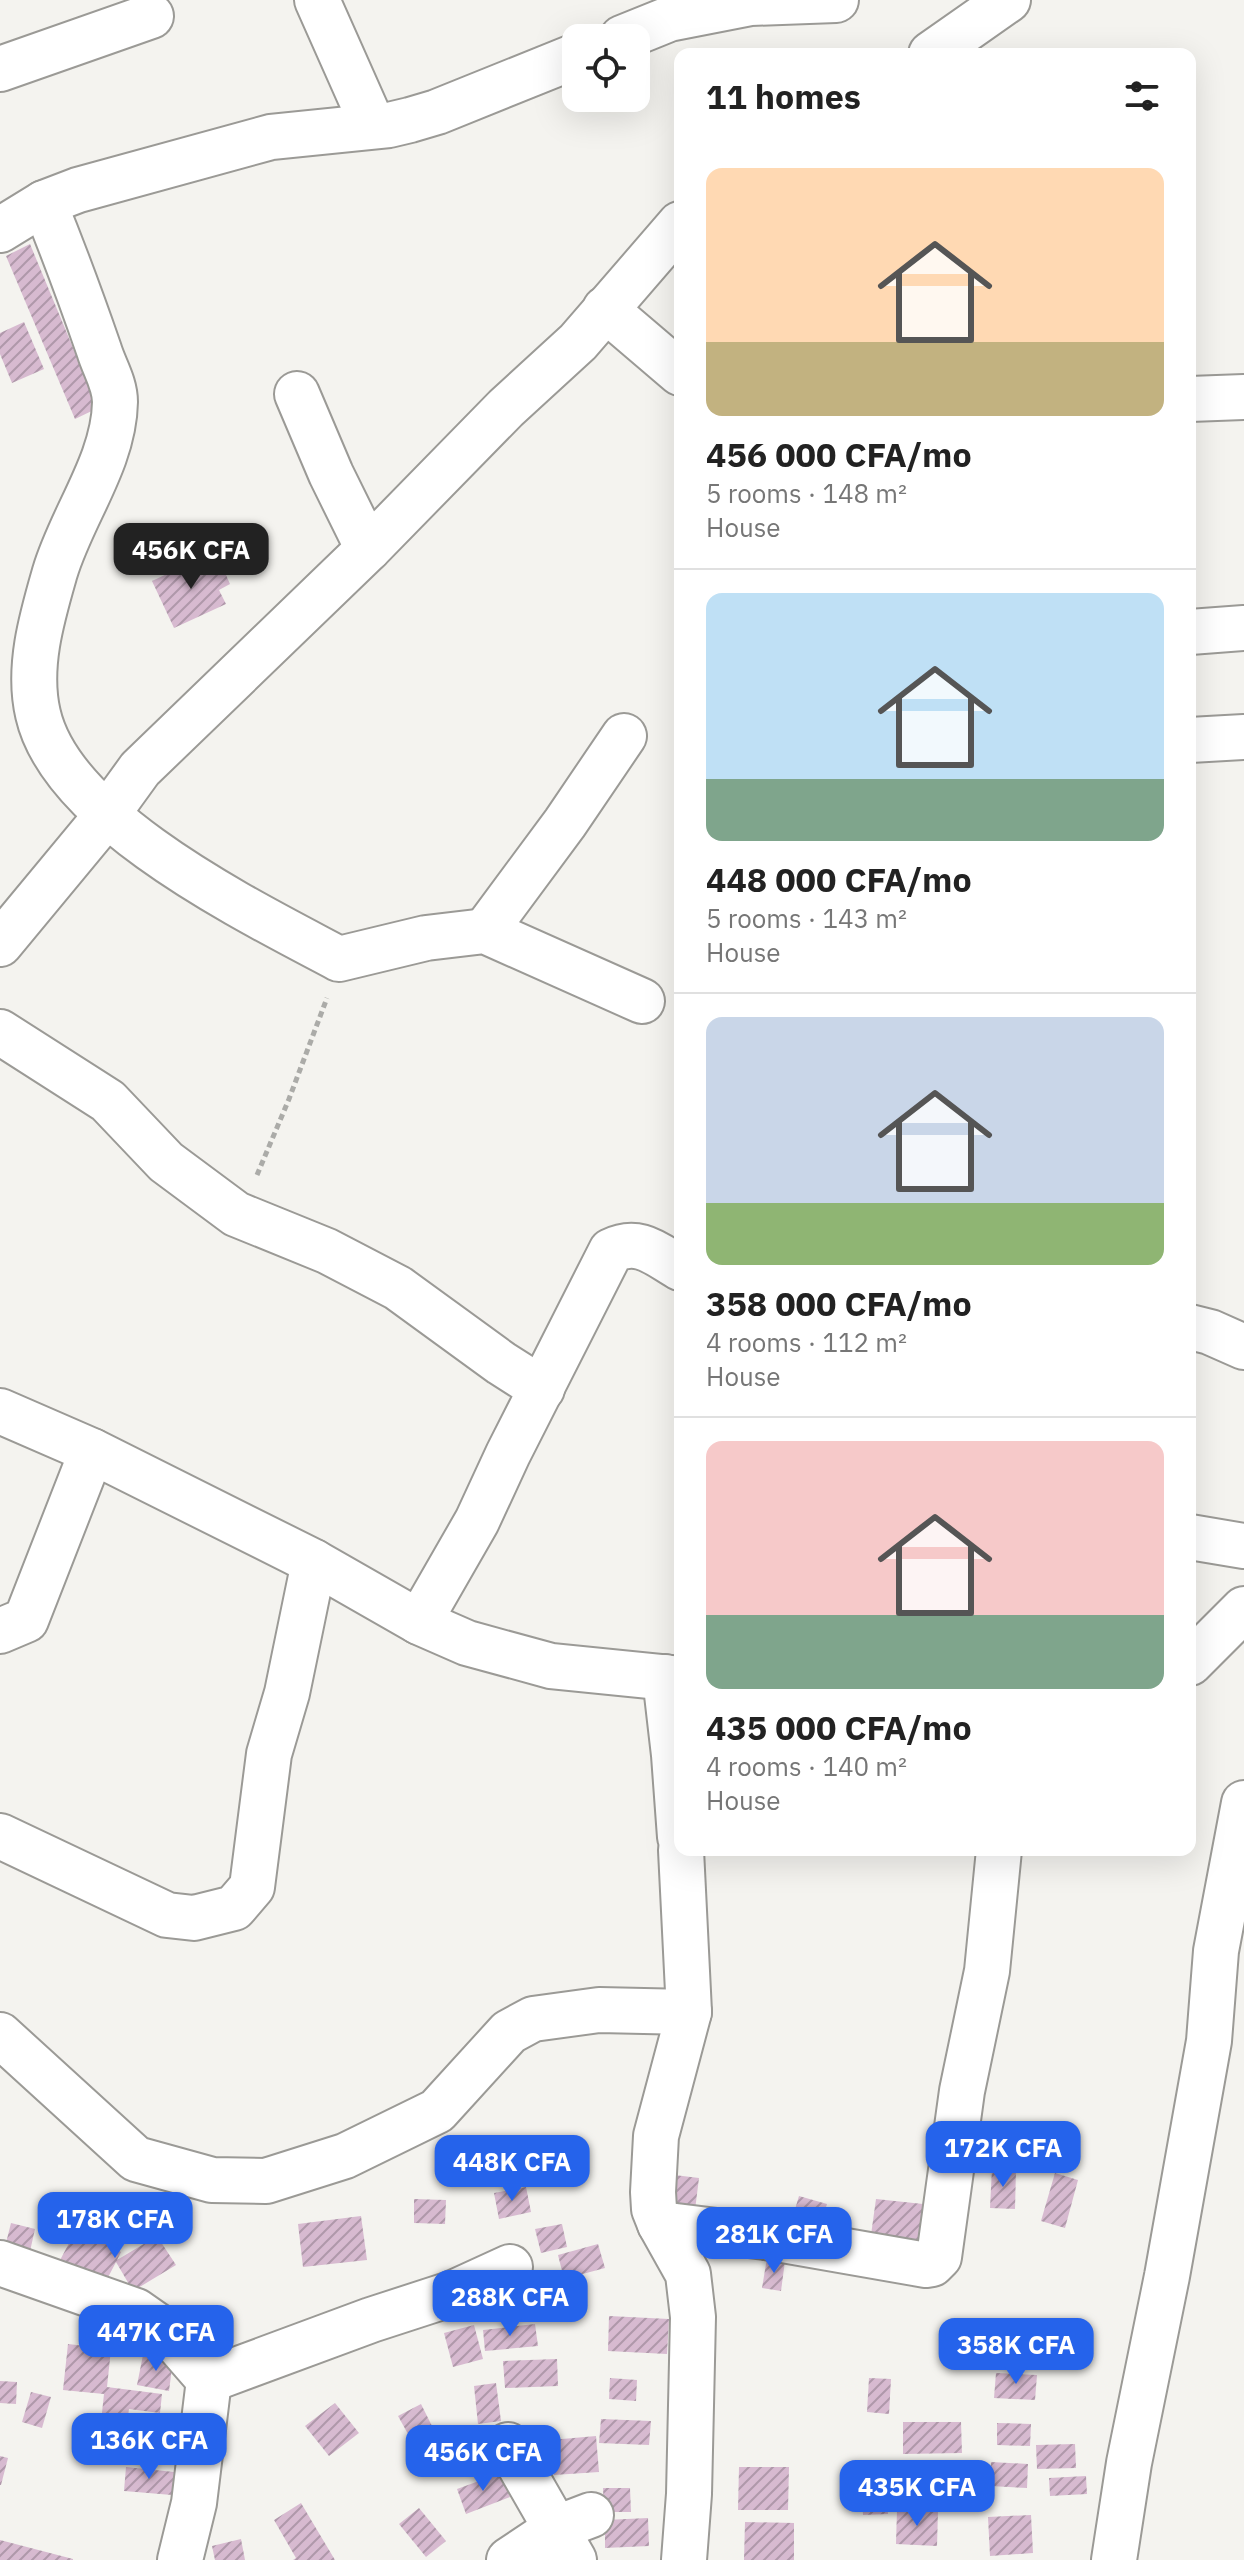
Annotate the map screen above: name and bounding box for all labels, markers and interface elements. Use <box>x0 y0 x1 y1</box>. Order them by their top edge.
map controls <box>562 24 650 112</box>
button: locate <box>562 24 650 112</box>
text: 11 homes <box>706 74 861 118</box>
icon: filters <box>1120 74 1164 118</box>
icon: home <box>863 220 1007 364</box>
text: 456 000 CFA/mo <box>706 432 972 476</box>
text: 5 rooms · 148 m² <box>706 476 907 510</box>
text: House <box>706 510 781 544</box>
pin: 456K CFA <box>108 523 274 591</box>
text: 456K CFA <box>132 532 250 566</box>
icon: home <box>863 645 1007 789</box>
text: 448 000 CFA/mo <box>706 857 972 901</box>
text: 5 rooms · 143 m² <box>706 901 907 935</box>
text: House <box>706 935 781 969</box>
icon: home <box>863 1069 1007 1213</box>
text: 358 000 CFA/mo <box>706 1281 972 1325</box>
text: 4 rooms · 112 m² <box>706 1325 907 1359</box>
text: House <box>706 1359 781 1393</box>
icon: home <box>863 1493 1007 1637</box>
text: 435 000 CFA/mo <box>706 1705 972 1749</box>
text: 4 rooms · 140 m² <box>706 1749 907 1783</box>
text: House <box>706 1783 781 1817</box>
pin: 172K CFA <box>920 2121 1086 2189</box>
text: 172K CFA <box>944 2130 1062 2164</box>
pin: 448K CFA <box>429 2135 595 2203</box>
text: 448K CFA <box>453 2144 571 2178</box>
pin: 178K CFA <box>32 2192 198 2260</box>
text: 178K CFA <box>56 2201 174 2235</box>
pin: 281K CFA <box>691 2207 857 2275</box>
text: 281K CFA <box>715 2216 833 2250</box>
pin: 288K CFA <box>427 2270 593 2338</box>
text: 288K CFA <box>451 2279 569 2313</box>
pin: 447K CFA <box>73 2305 239 2373</box>
text: 447K CFA <box>97 2314 215 2348</box>
pin: 358K CFA <box>933 2318 1099 2386</box>
text: 358K CFA <box>957 2327 1075 2361</box>
pin: 136K CFA <box>66 2413 232 2481</box>
text: 136K CFA <box>90 2422 208 2456</box>
pin: 456K CFA <box>400 2425 566 2493</box>
text: 456K CFA <box>424 2434 542 2468</box>
pin: 435K CFA <box>834 2460 1000 2528</box>
text: 435K CFA <box>858 2469 976 2503</box>

